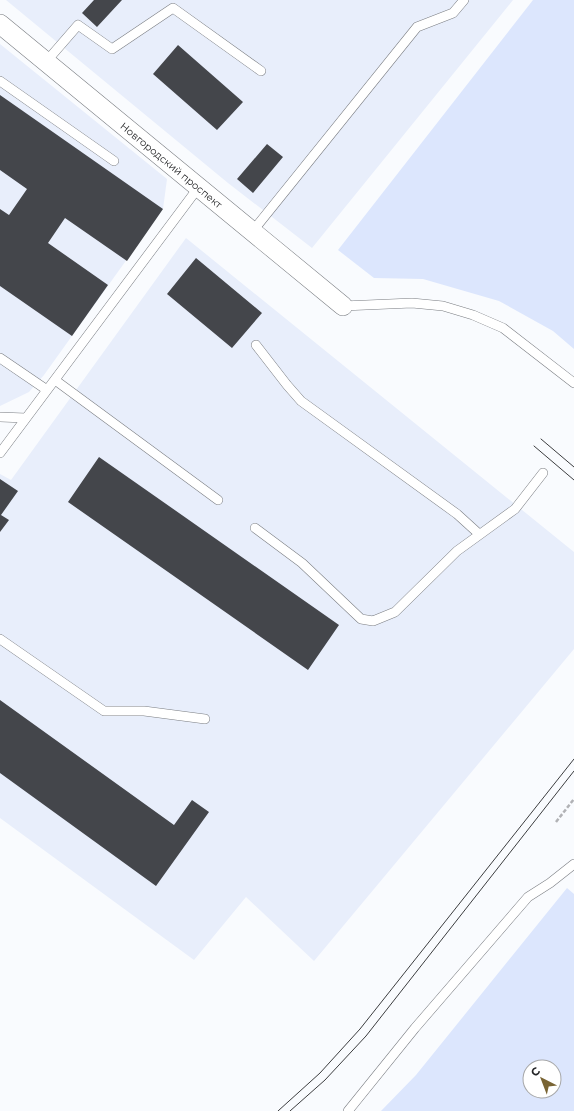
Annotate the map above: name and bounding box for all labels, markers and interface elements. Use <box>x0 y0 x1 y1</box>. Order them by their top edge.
street label: Новгородский проспект <box>118 119 225 211</box>
north arrow <box>522 1059 562 1099</box>
text: С <box>528 1064 543 1079</box>

